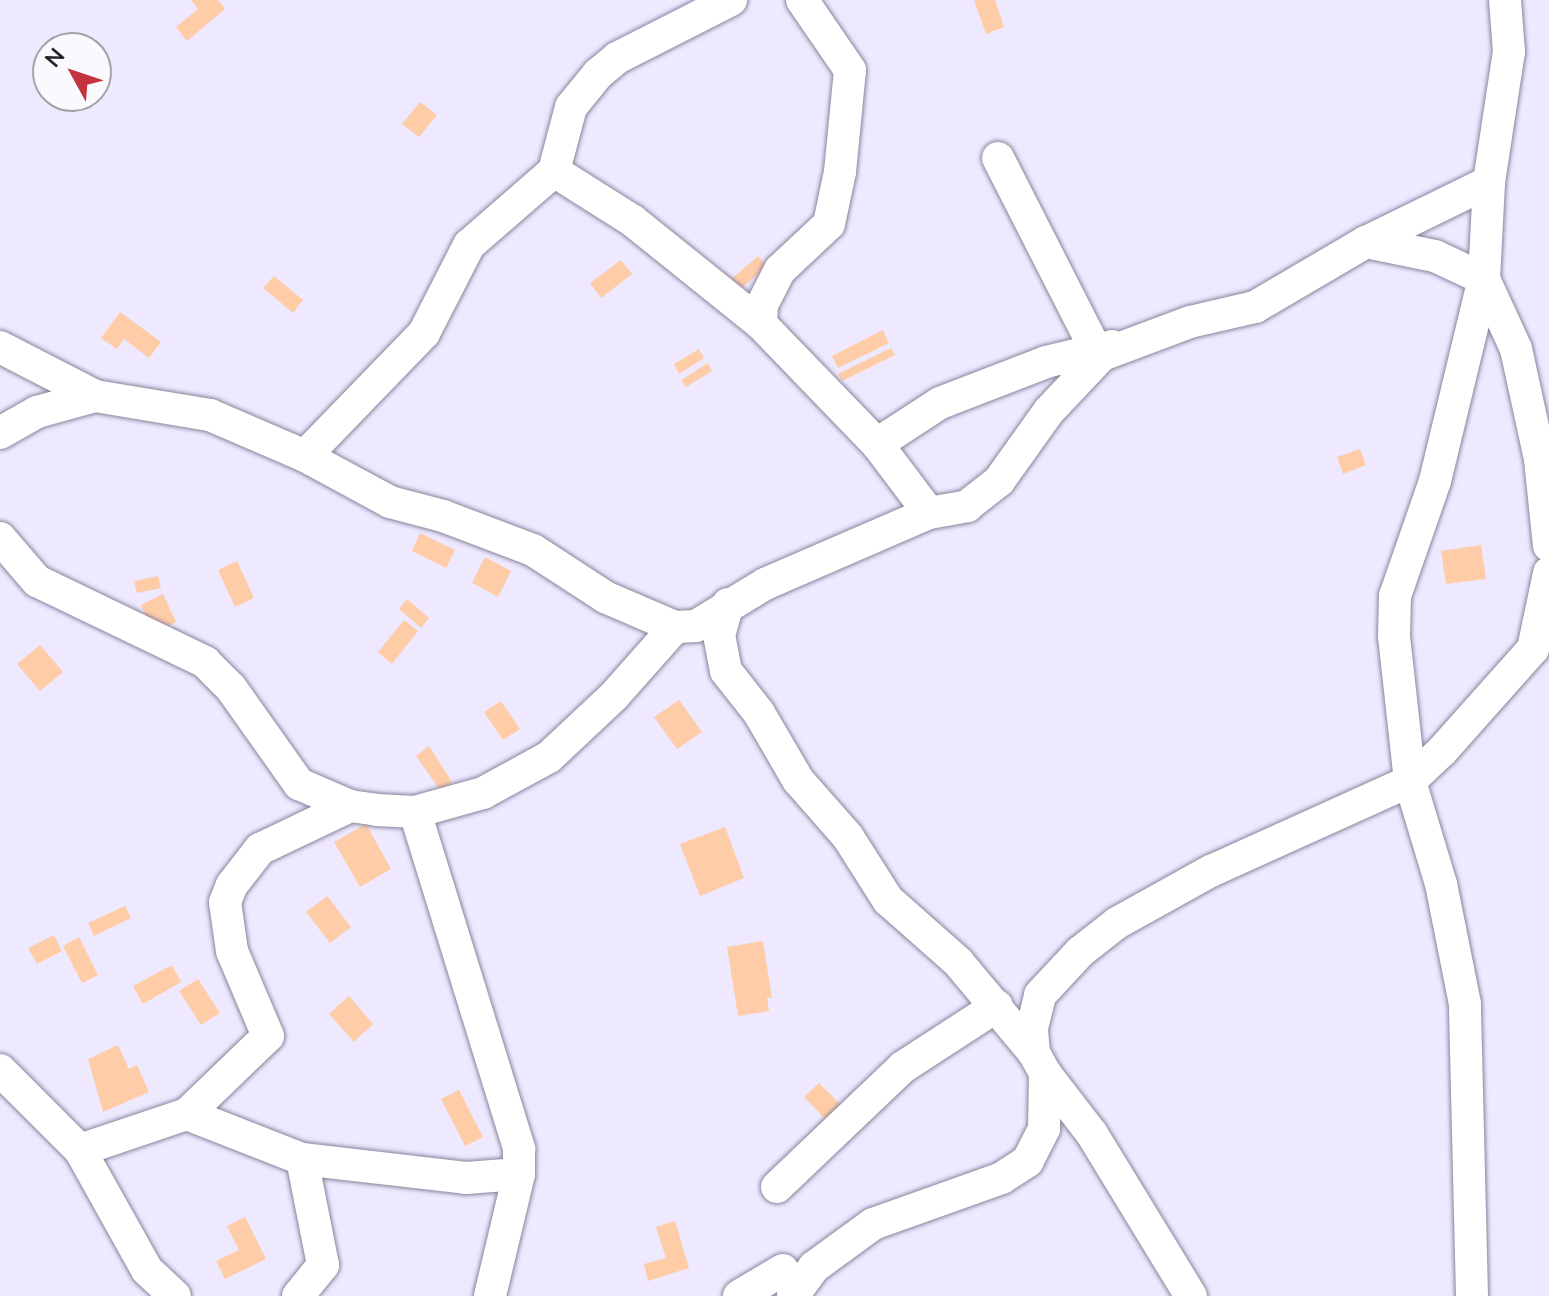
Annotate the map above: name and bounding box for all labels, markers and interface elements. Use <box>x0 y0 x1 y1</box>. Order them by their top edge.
north arrow <box>32 32 112 112</box>
text: N <box>38 42 72 74</box>

